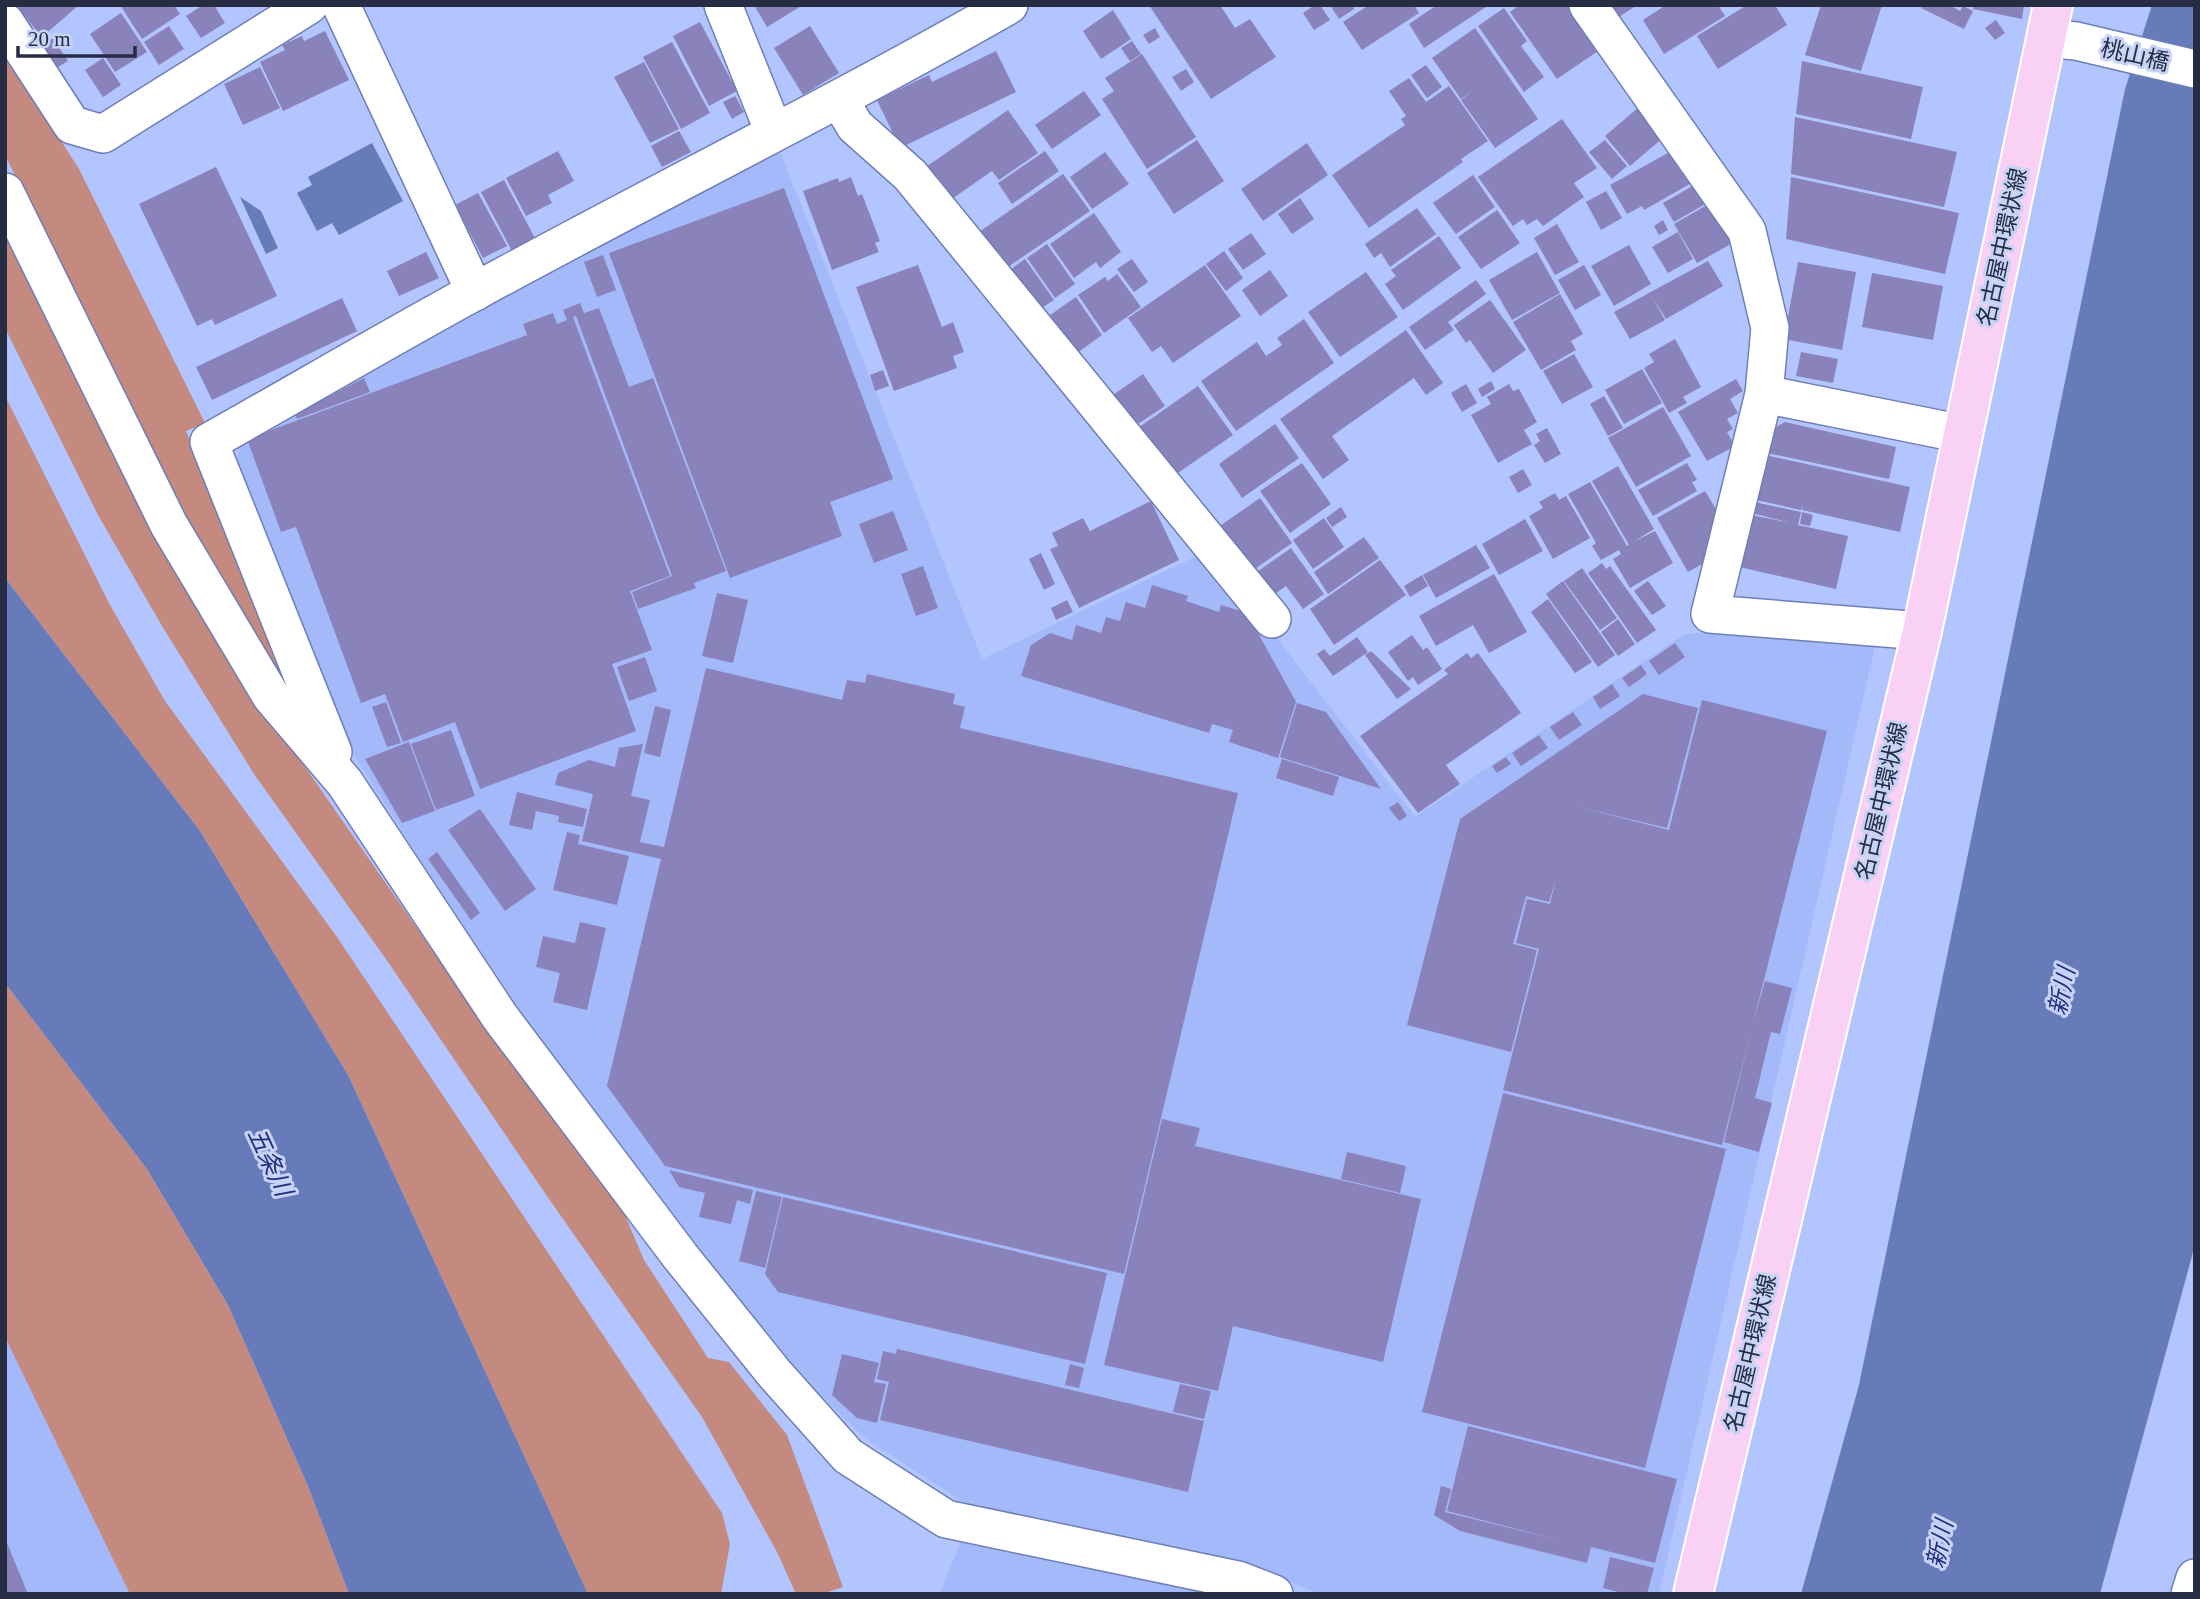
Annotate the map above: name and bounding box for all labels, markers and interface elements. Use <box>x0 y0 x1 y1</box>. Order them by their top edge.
scale bar <box>18 14 135 58</box>
text: 20 m <box>28 27 71 51</box>
street label: 桃山橋 <box>2098 36 2171 75</box>
street label: 名古屋中環状線 <box>1974 166 2031 328</box>
street label: 名古屋中環状線 <box>1851 720 1912 882</box>
water label: 新川 <box>2044 962 2080 1017</box>
water label: 五条川 <box>243 1124 298 1203</box>
street label: 名古屋中環状線 <box>1720 1272 1781 1434</box>
water label: 新川 <box>1922 1515 1958 1570</box>

